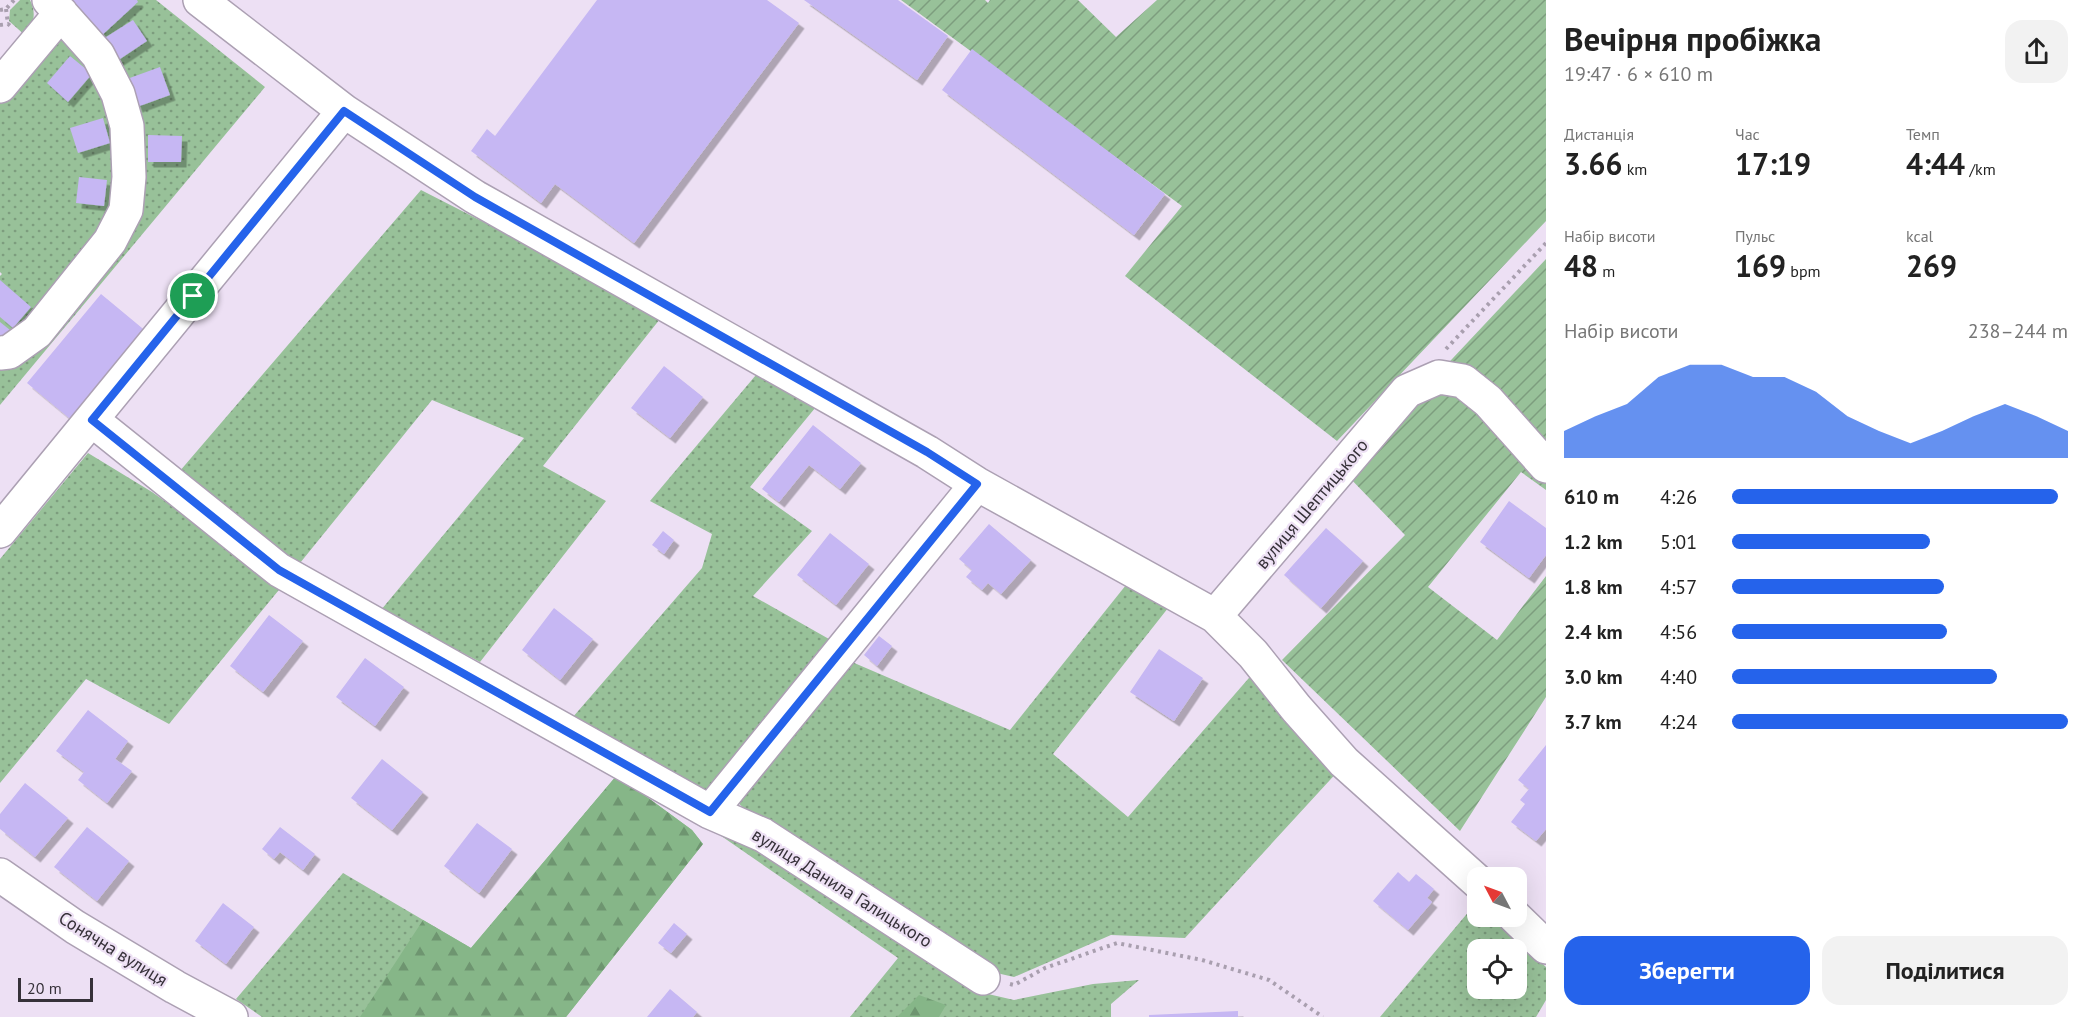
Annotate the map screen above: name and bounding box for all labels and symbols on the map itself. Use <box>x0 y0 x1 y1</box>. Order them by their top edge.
pin <box>167 270 218 321</box>
street label: вулиця Шептицького <box>1250 434 1373 574</box>
street label: вулиця Данила Галицького <box>748 823 937 952</box>
north arrow <box>1467 867 1527 927</box>
street label: Сонячна вулиця <box>54 906 172 991</box>
scale bar <box>18 975 93 1002</box>

